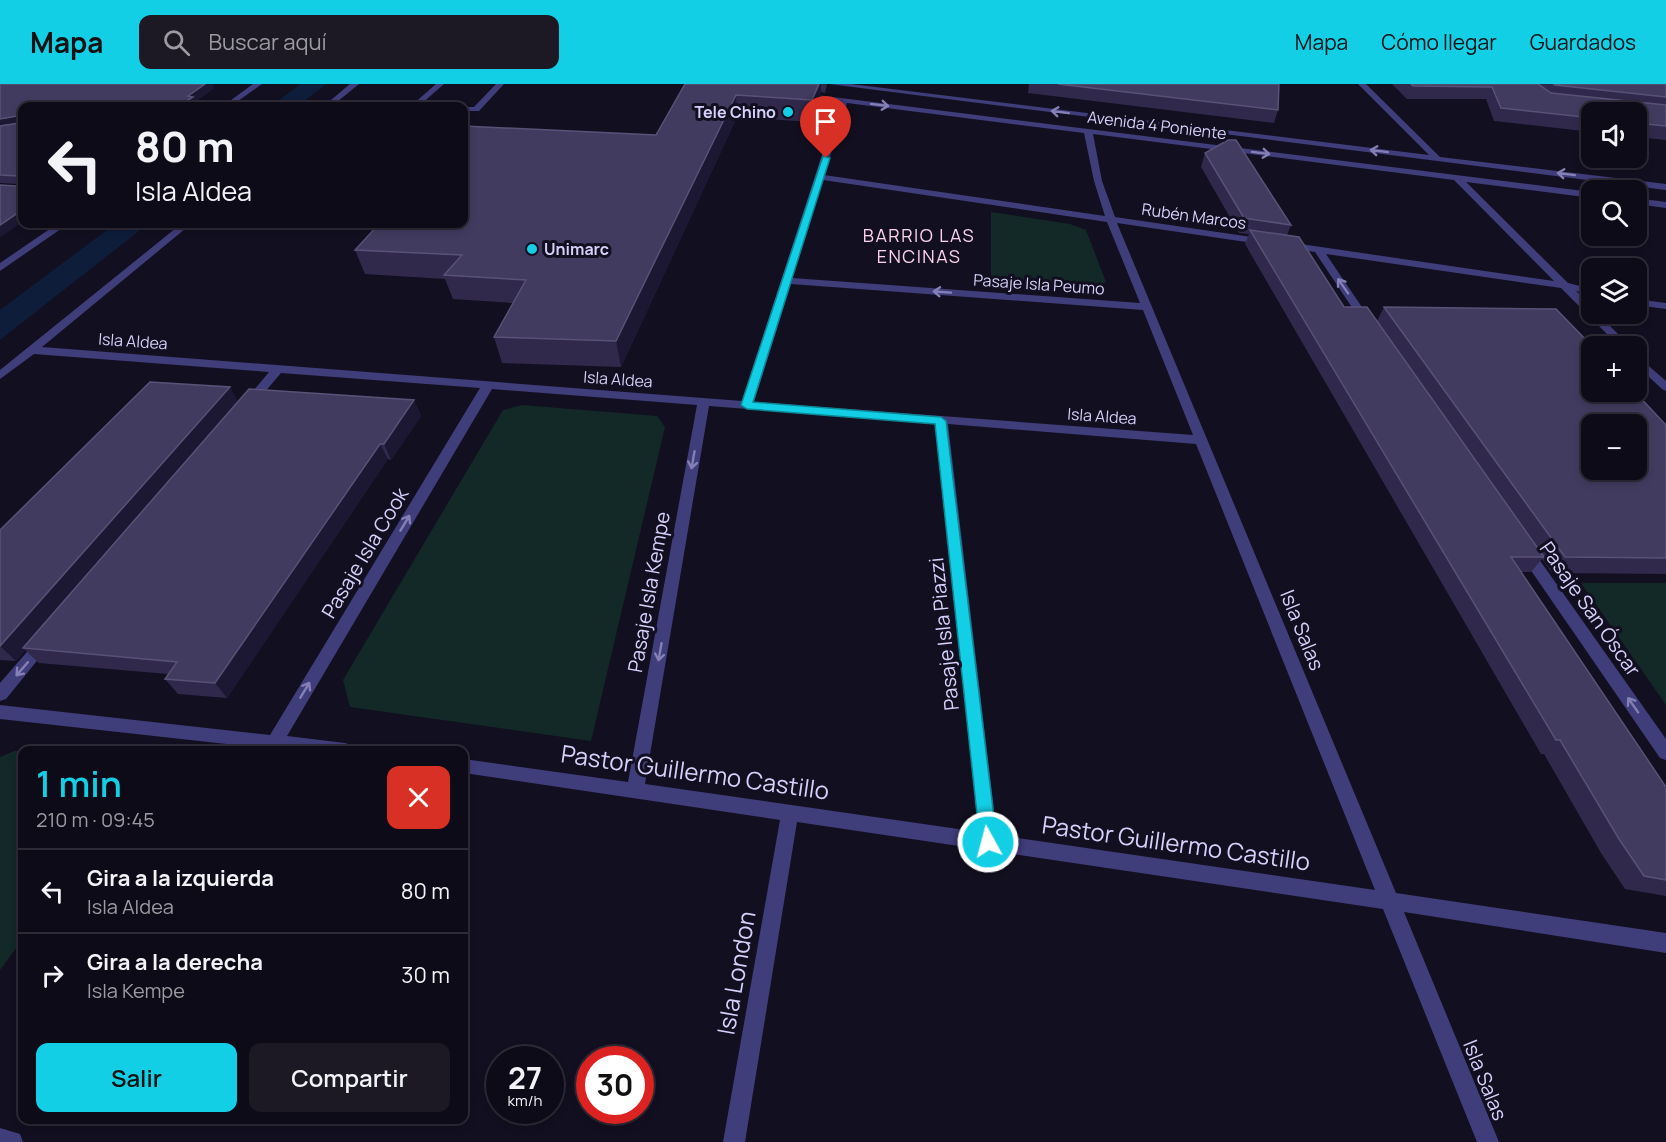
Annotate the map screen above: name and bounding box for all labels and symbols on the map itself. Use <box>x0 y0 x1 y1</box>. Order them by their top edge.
pin <box>800 96 851 158</box>
one-way arrow <box>870 99 890 110</box>
place label: Tele Chino <box>695 101 776 123</box>
marker: Tele Chino <box>781 105 795 119</box>
one-way arrow <box>1051 106 1071 117</box>
street label: Avenida 4 Poniente <box>1086 106 1228 144</box>
one-way arrow <box>1369 145 1389 156</box>
one-way arrow <box>1251 148 1271 159</box>
one-way arrow <box>1557 169 1577 180</box>
street label: Rubén Marcos <box>1140 198 1248 234</box>
district label: BARRIO LAS ENCINAS <box>863 223 975 268</box>
place label: Unimarc <box>544 238 609 260</box>
marker: Unimarc <box>525 242 539 256</box>
street label: Pasaje Isla Peumo <box>973 268 1105 300</box>
one-way arrow <box>1337 278 1349 294</box>
one-way arrow <box>932 286 952 297</box>
street label: Isla Aldea <box>98 328 168 354</box>
street label: Isla Aldea <box>583 366 653 392</box>
street label: Isla Aldea <box>1067 403 1137 429</box>
one-way arrow <box>688 449 699 469</box>
street label: Pasaje Isla Cook <box>315 481 415 623</box>
street label: Pasaje Isla Kempe <box>621 509 676 674</box>
one-way arrow <box>399 515 411 532</box>
street label: Pasaje San Óscar <box>1534 536 1647 681</box>
street label: Pasaje Isla Piazzi <box>922 556 965 712</box>
street label: Isla Salas <box>1274 586 1331 674</box>
one-way arrow <box>654 641 665 661</box>
one-way arrow <box>15 661 29 676</box>
one-way arrow <box>299 682 311 699</box>
one-way arrow <box>1627 698 1639 714</box>
street label: Pastor Guillermo Castillo <box>559 736 831 807</box>
street label: Pastor Guillermo Castillo <box>1040 807 1312 878</box>
position arrow <box>956 810 1020 874</box>
street label: Isla London <box>708 908 763 1037</box>
street label: Isla Salas <box>1457 1036 1514 1124</box>
speed limit sign: 30 <box>576 1046 654 1124</box>

